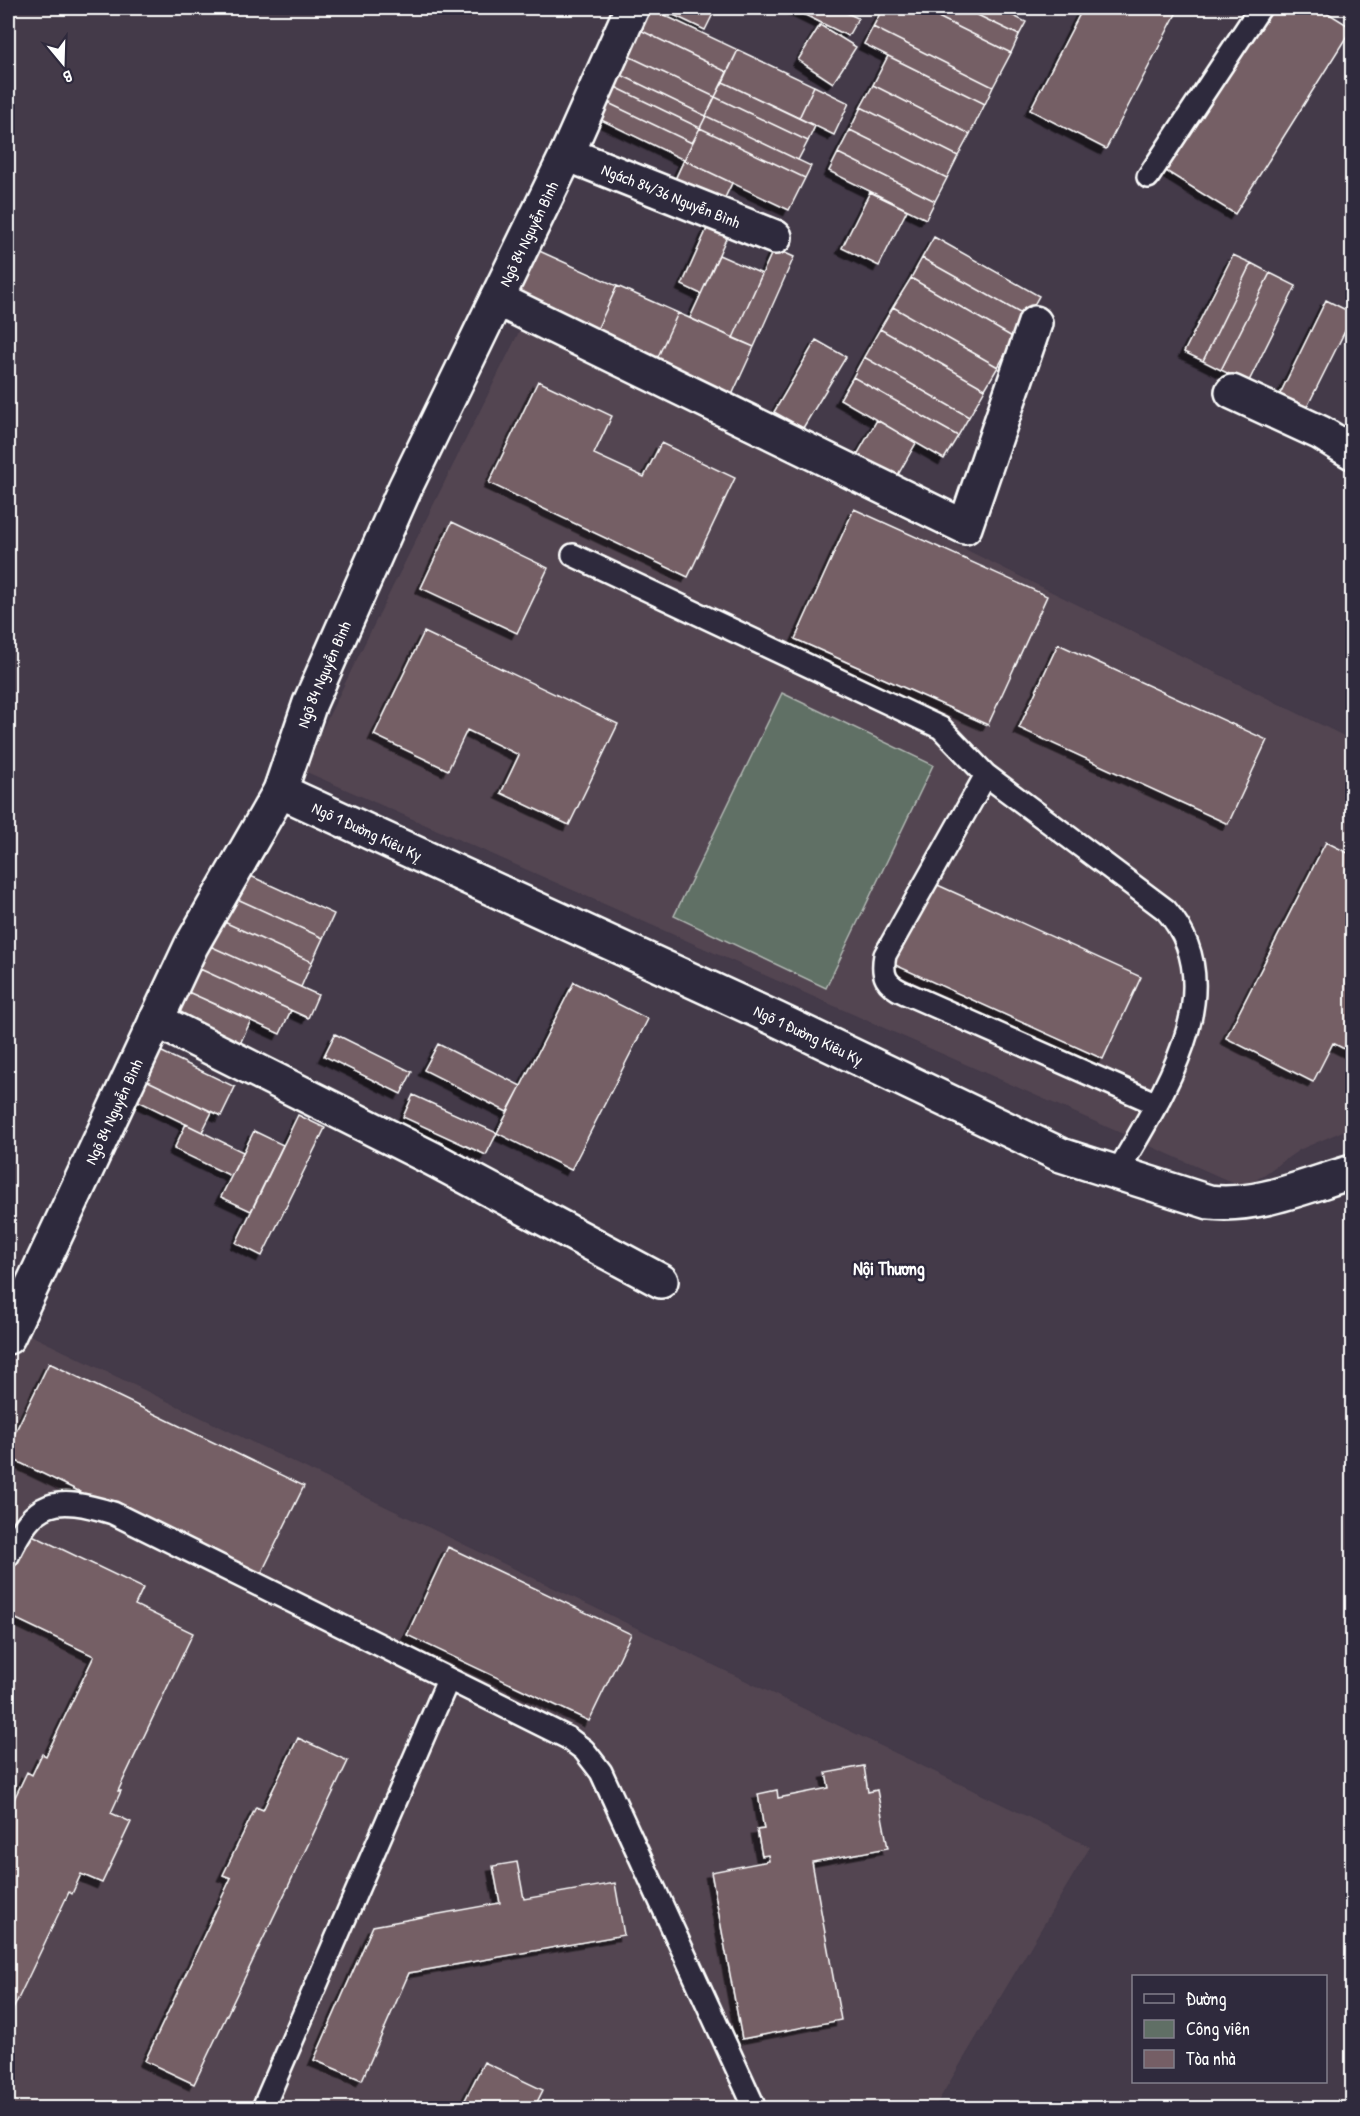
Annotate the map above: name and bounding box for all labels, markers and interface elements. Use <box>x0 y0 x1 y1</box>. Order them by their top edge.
north arrow <box>33 33 93 93</box>
text: B <box>60 65 75 89</box>
street label: Ngách 84/36 Nguyễn Bình <box>599 158 744 233</box>
street label: Ngõ 84 Nguyễn Bình <box>493 177 563 290</box>
street label: Ngõ 84 Nguyễn Bình <box>291 617 356 731</box>
street label: Ngõ 1 Đường Kiêu Kỵ <box>309 796 426 866</box>
street label: Ngõ 1 Đường Kiêu Kỵ <box>750 999 867 1070</box>
street label: Ngõ 84 Nguyễn Bình <box>79 1055 148 1168</box>
district label: Nội Thương <box>853 1256 925 1282</box>
legend <box>1132 1975 1327 2083</box>
text: Đường <box>1186 1986 1227 2011</box>
text: Công viên <box>1186 2016 1250 2041</box>
text: Tòa nhà <box>1186 2046 1236 2071</box>

